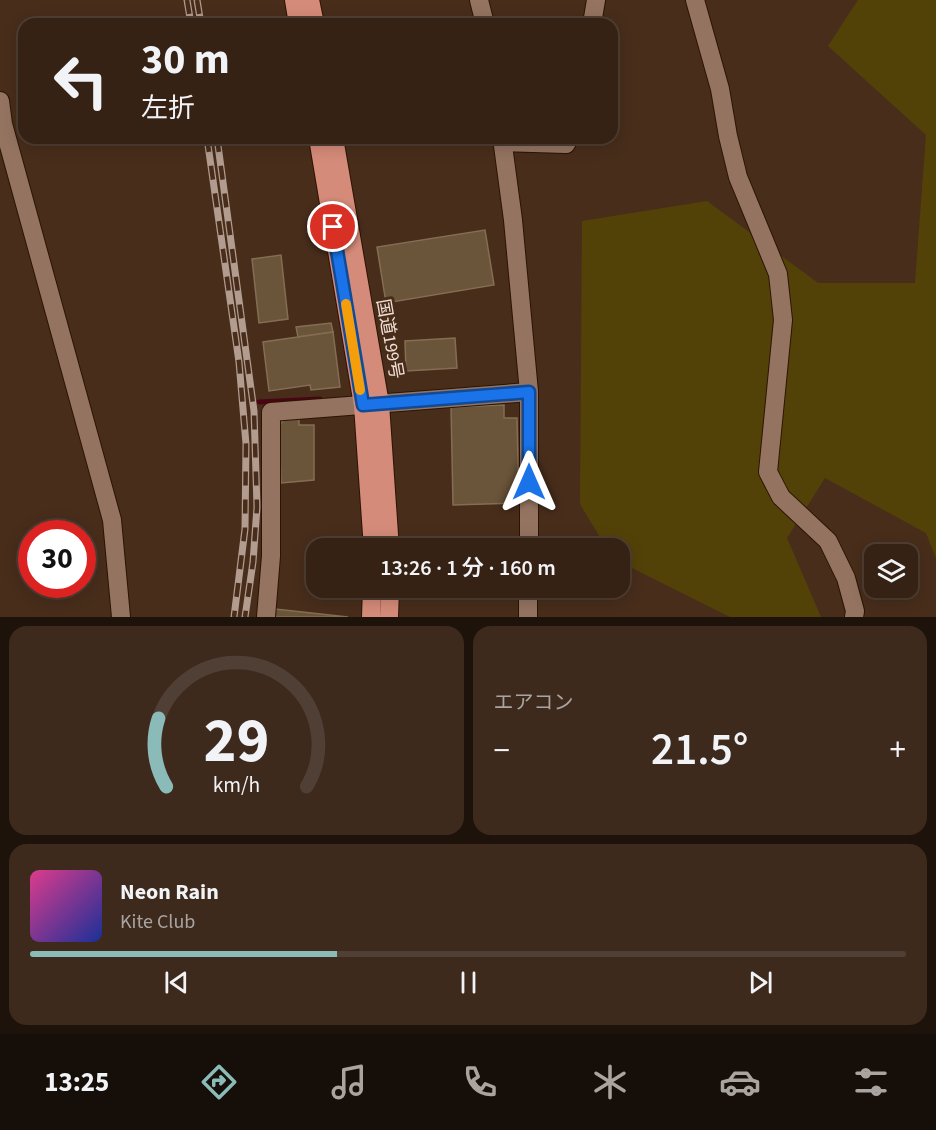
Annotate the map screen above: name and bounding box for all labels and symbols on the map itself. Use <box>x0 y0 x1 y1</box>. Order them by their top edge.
pin <box>307 201 358 252</box>
street label: 国道199号 <box>370 297 409 381</box>
position arrow <box>497 450 561 514</box>
speed limit sign: 30 <box>18 520 96 598</box>

